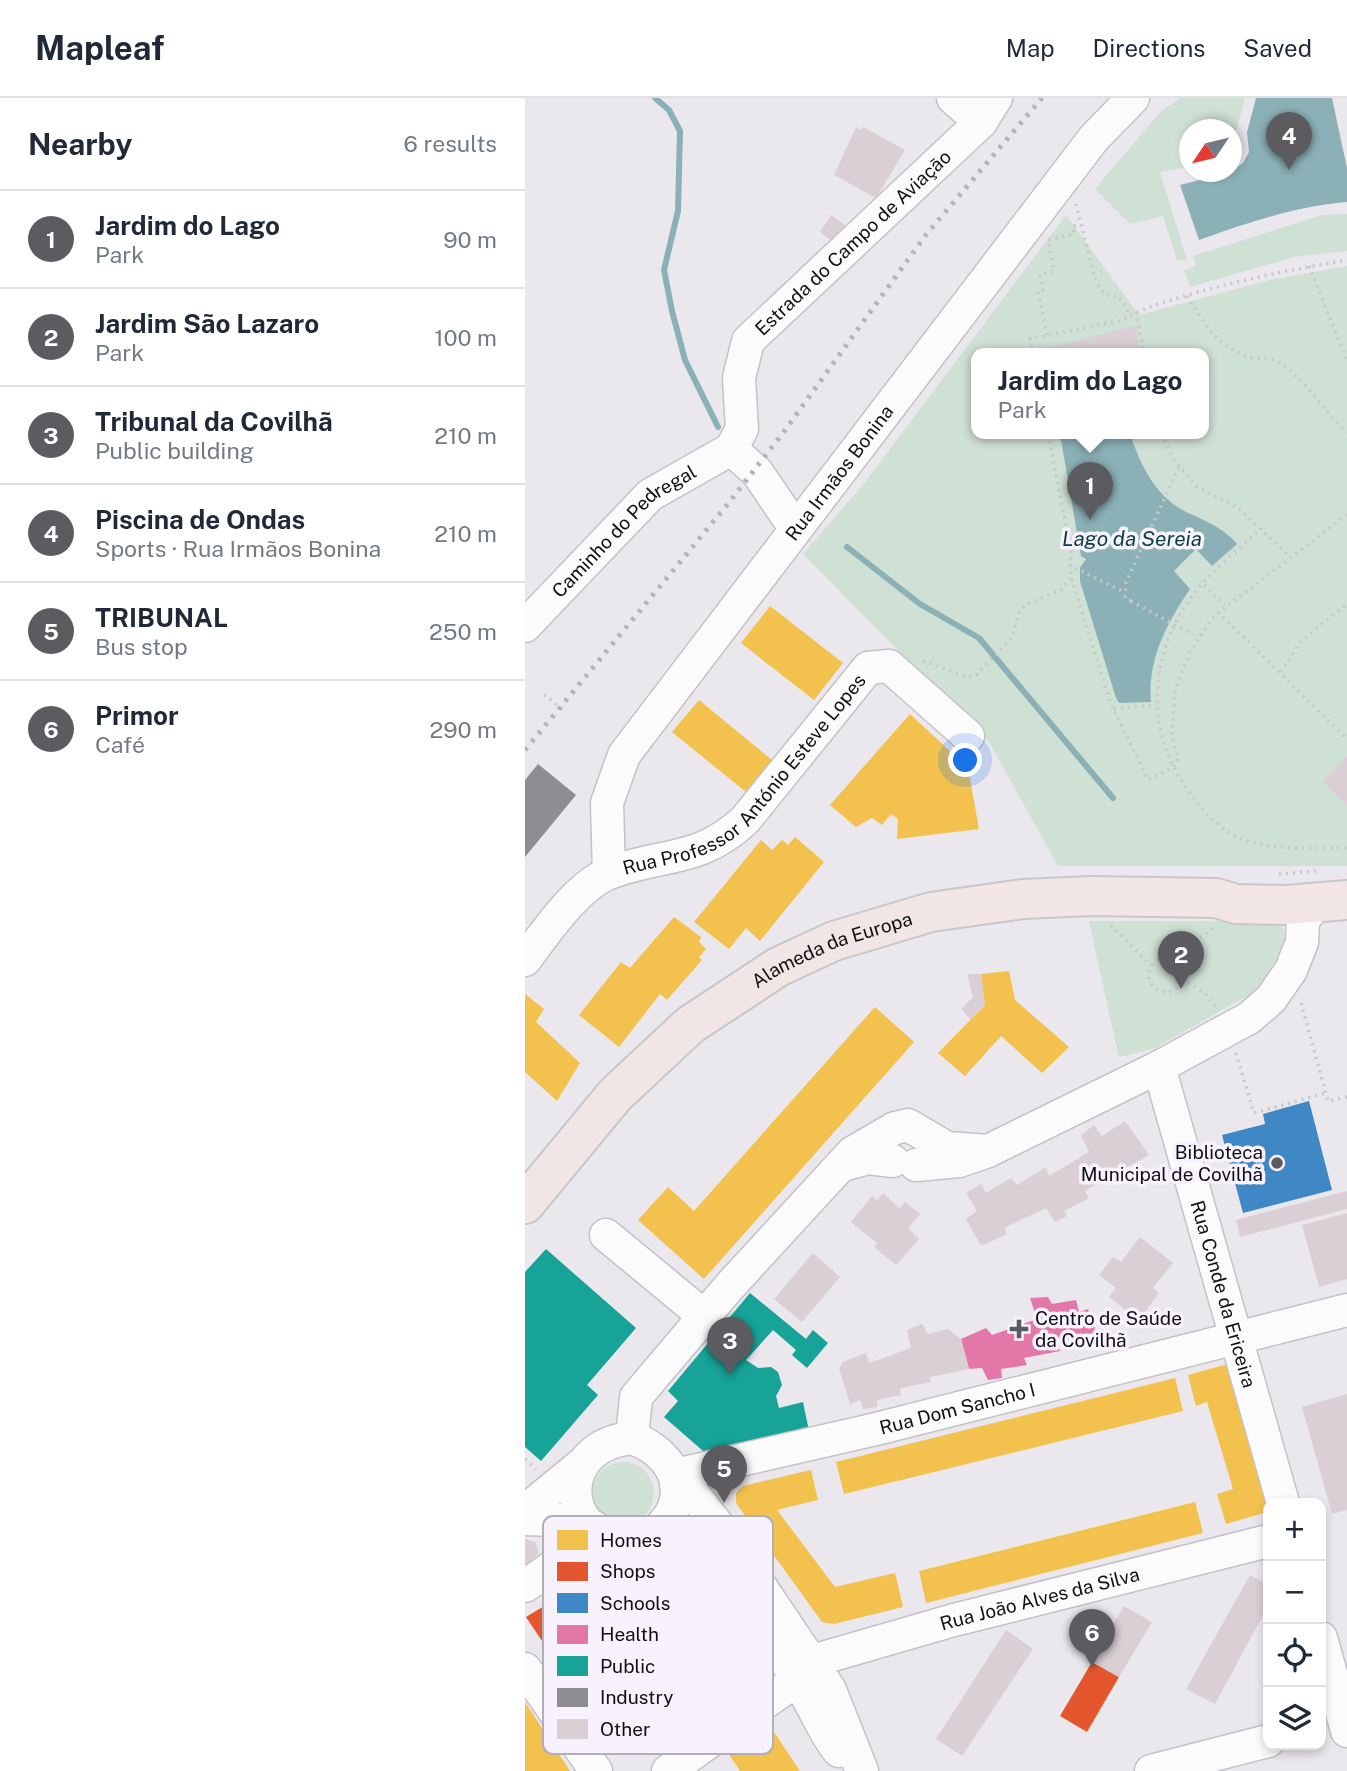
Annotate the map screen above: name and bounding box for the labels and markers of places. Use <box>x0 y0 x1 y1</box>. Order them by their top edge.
pin: 4 <box>1266 112 1312 170</box>
pin: 1 <box>1067 462 1113 520</box>
pin: 2 <box>1158 931 1204 989</box>
place label: Biblioteca Municipal de Covilhã <box>1081 1141 1263 1185</box>
marker: Biblioteca Municipal de Covilhã <box>1269 1155 1285 1171</box>
place label: Centro de Saúde da Covilhã <box>1035 1307 1182 1351</box>
pin: 3 <box>707 1317 753 1375</box>
marker: Centro de Saúde da Covilhã <box>1009 1319 1029 1339</box>
pin: 5 <box>701 1445 747 1503</box>
pin: 6 <box>1069 1609 1115 1667</box>

